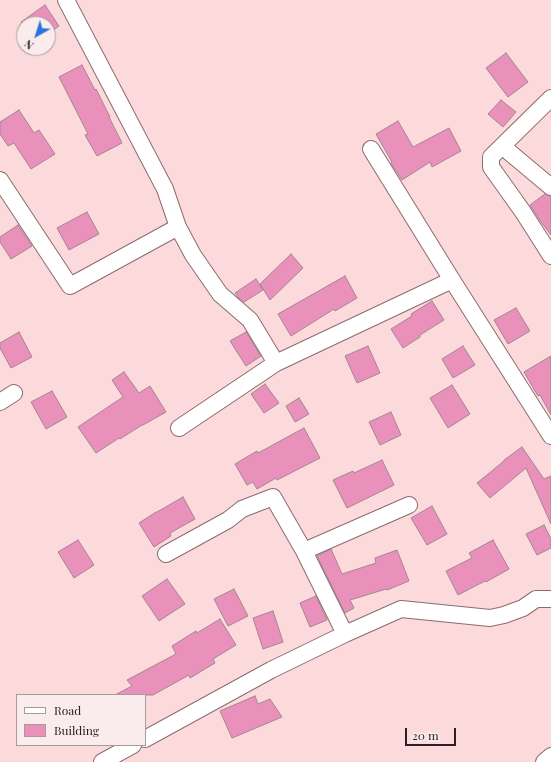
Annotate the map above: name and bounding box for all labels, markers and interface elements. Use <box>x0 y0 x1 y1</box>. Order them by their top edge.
north arrow <box>16 16 56 56</box>
text: N <box>21 37 37 53</box>
legend <box>16 694 146 746</box>
text: Road <box>54 702 81 718</box>
scale bar <box>407 720 458 746</box>
text: Building <box>54 722 99 738</box>
text: 20 m <box>412 727 439 743</box>

